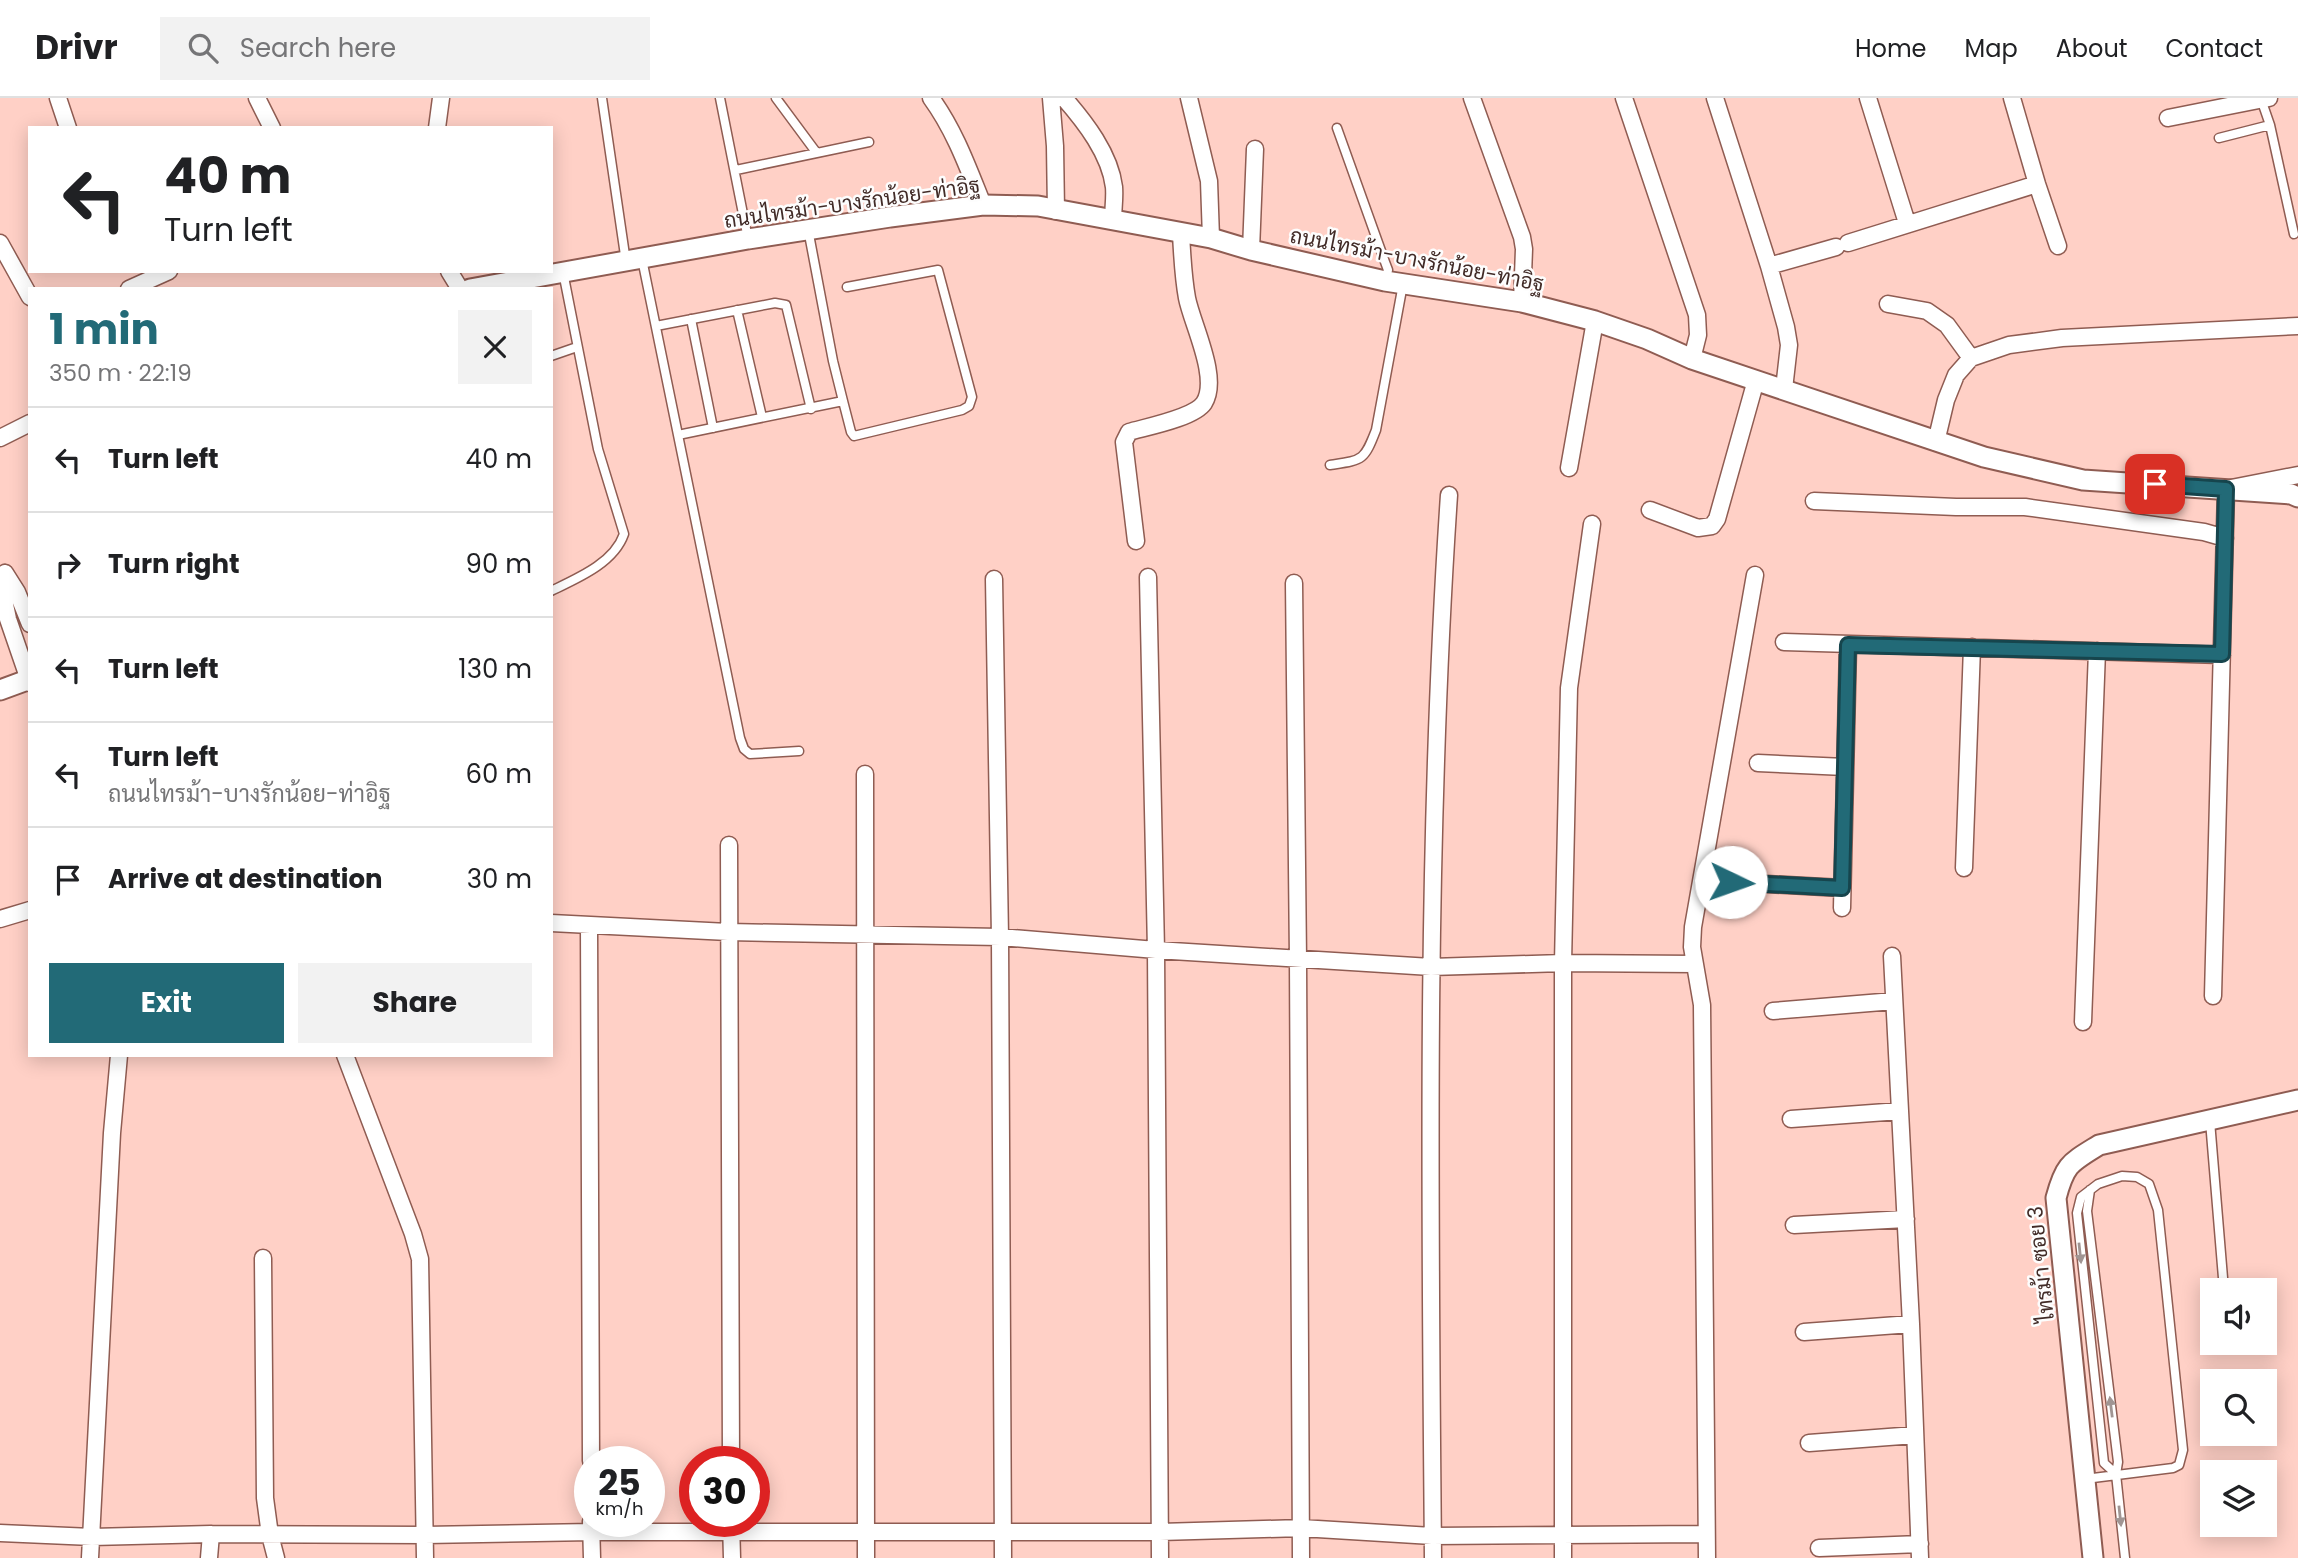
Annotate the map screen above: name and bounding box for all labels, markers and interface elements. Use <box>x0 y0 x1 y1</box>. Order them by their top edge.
search box <box>160 17 650 80</box>
text: Drivr <box>35 24 118 71</box>
icon: search <box>184 29 222 67</box>
text: Search here <box>240 30 396 66</box>
text: Home <box>1855 32 1927 65</box>
text: Map <box>1965 32 2018 65</box>
text: About <box>2056 32 2127 65</box>
text: Contact <box>2165 32 2263 65</box>
text: 40 m <box>164 142 291 210</box>
icon: left <box>49 154 140 245</box>
street label: ถนนไทรม้า-บางรักน้อย-ท่าอิฐ <box>722 170 982 235</box>
text: Turn left <box>164 207 293 252</box>
street label: ถนนไทรม้า-บางรักน้อย-ท่าอิฐ <box>1288 221 1547 298</box>
text: 1 min <box>49 300 159 359</box>
button: close <box>458 310 532 384</box>
text: 350 m · 22:19 <box>49 357 192 389</box>
icon: left <box>49 441 87 479</box>
text: Turn left <box>108 441 219 477</box>
text: 40 m <box>466 441 532 477</box>
pin <box>2125 454 2185 514</box>
icon: arrive <box>2136 465 2174 503</box>
icon: right <box>49 546 87 584</box>
text: Turn right <box>108 546 240 582</box>
text: 90 m <box>466 546 532 582</box>
icon: left <box>49 651 87 689</box>
text: Turn left <box>108 651 219 687</box>
text: 130 m <box>458 651 532 687</box>
text: Turn left <box>108 739 219 775</box>
icon: left <box>49 756 87 794</box>
text: 60 m <box>465 756 532 792</box>
text: ถนนไทรม้า-บางรักน้อย-ท่าอิฐ <box>108 778 391 810</box>
position arrow <box>1694 845 1768 919</box>
icon: arrive <box>49 861 87 899</box>
text: Arrive at destination <box>108 861 383 897</box>
text: 30 m <box>467 861 532 897</box>
button: Exit <box>49 963 284 1043</box>
button: Share <box>298 963 532 1043</box>
street label: ไทรม้า ซอย 3 <box>2020 1205 2061 1325</box>
one-way arrow <box>2075 1242 2086 1264</box>
map controls <box>2200 1278 2277 1537</box>
button: sound <box>2200 1278 2277 1355</box>
button: search <box>2200 1369 2277 1446</box>
one-way arrow <box>2105 1396 2116 1418</box>
speed limit sign: 30 <box>679 1446 770 1537</box>
text: 25 <box>598 1458 641 1507</box>
button: layers <box>2200 1460 2277 1537</box>
text: km/h <box>596 1496 643 1521</box>
one-way arrow <box>2115 1505 2126 1527</box>

